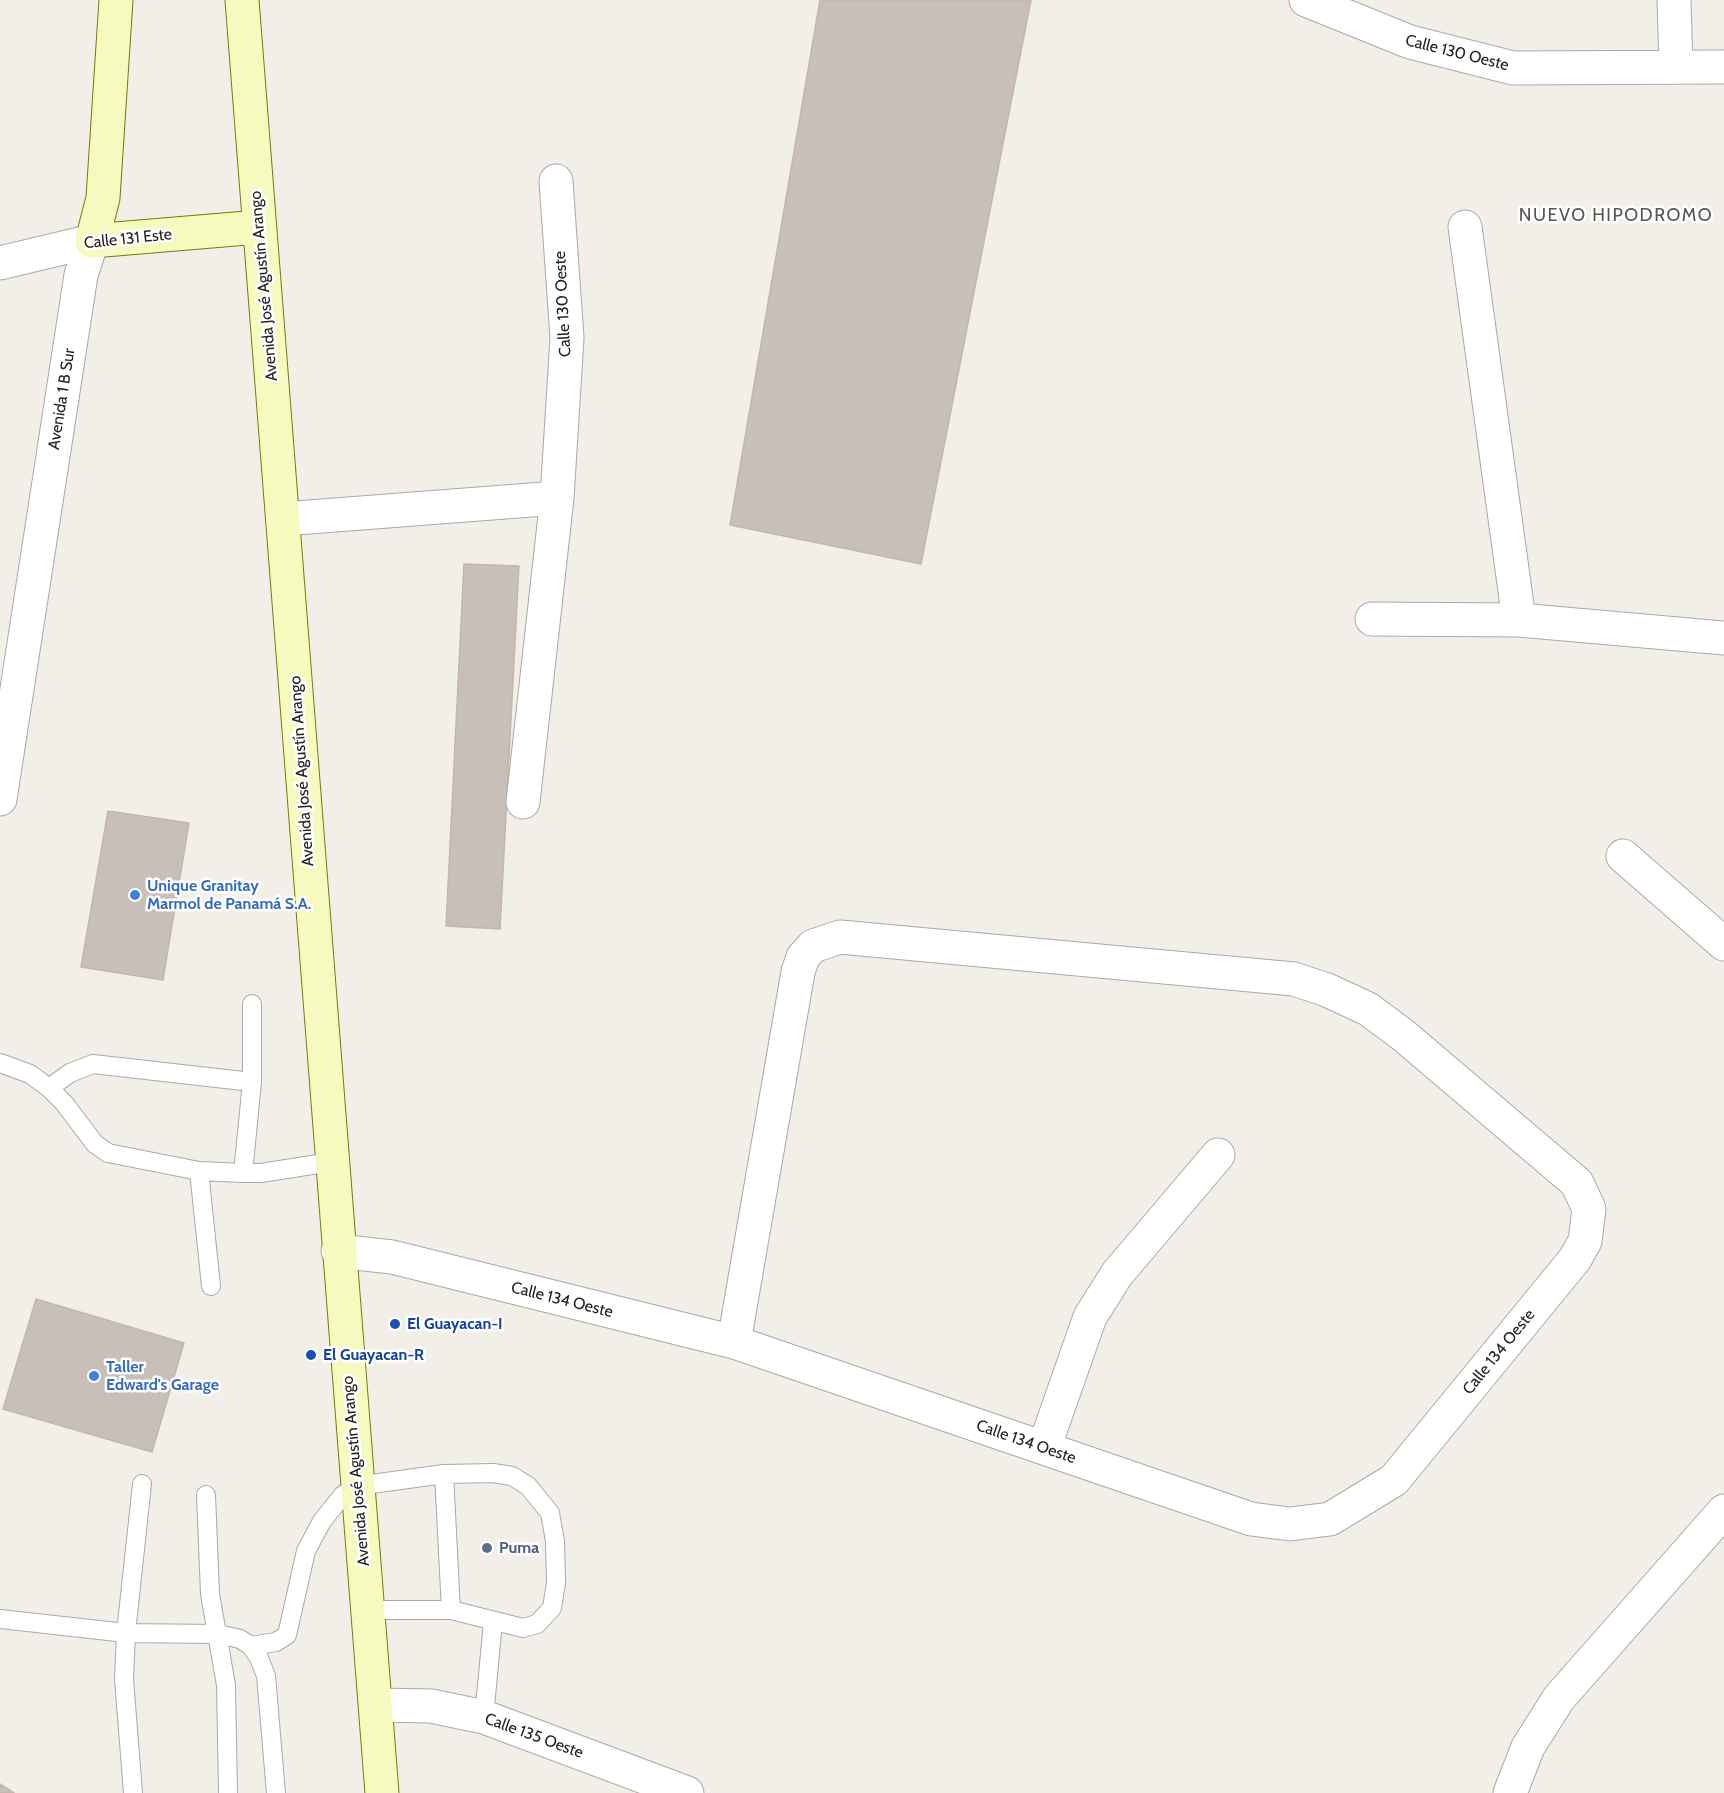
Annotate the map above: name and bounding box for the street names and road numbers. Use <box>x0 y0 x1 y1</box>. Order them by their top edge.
street label: Calle 130 Oeste <box>1403 31 1511 75</box>
street label: Avenida José Agustín Arango <box>246 190 282 382</box>
street label: Calle 131 Este <box>83 225 173 253</box>
street label: Calle 130 Oeste <box>551 251 575 357</box>
street label: Avenida 1 B Sur <box>45 347 79 451</box>
street label: Avenida José Agustín Arango <box>286 675 318 867</box>
street label: Calle 134 Oeste <box>509 1278 615 1322</box>
street label: Calle 134 Oeste <box>1459 1306 1539 1398</box>
street label: Avenida José Agustín Arango <box>338 1375 374 1567</box>
street label: Calle 134 Oeste <box>974 1416 1078 1468</box>
street label: Calle 135 Oeste <box>482 1709 586 1763</box>

